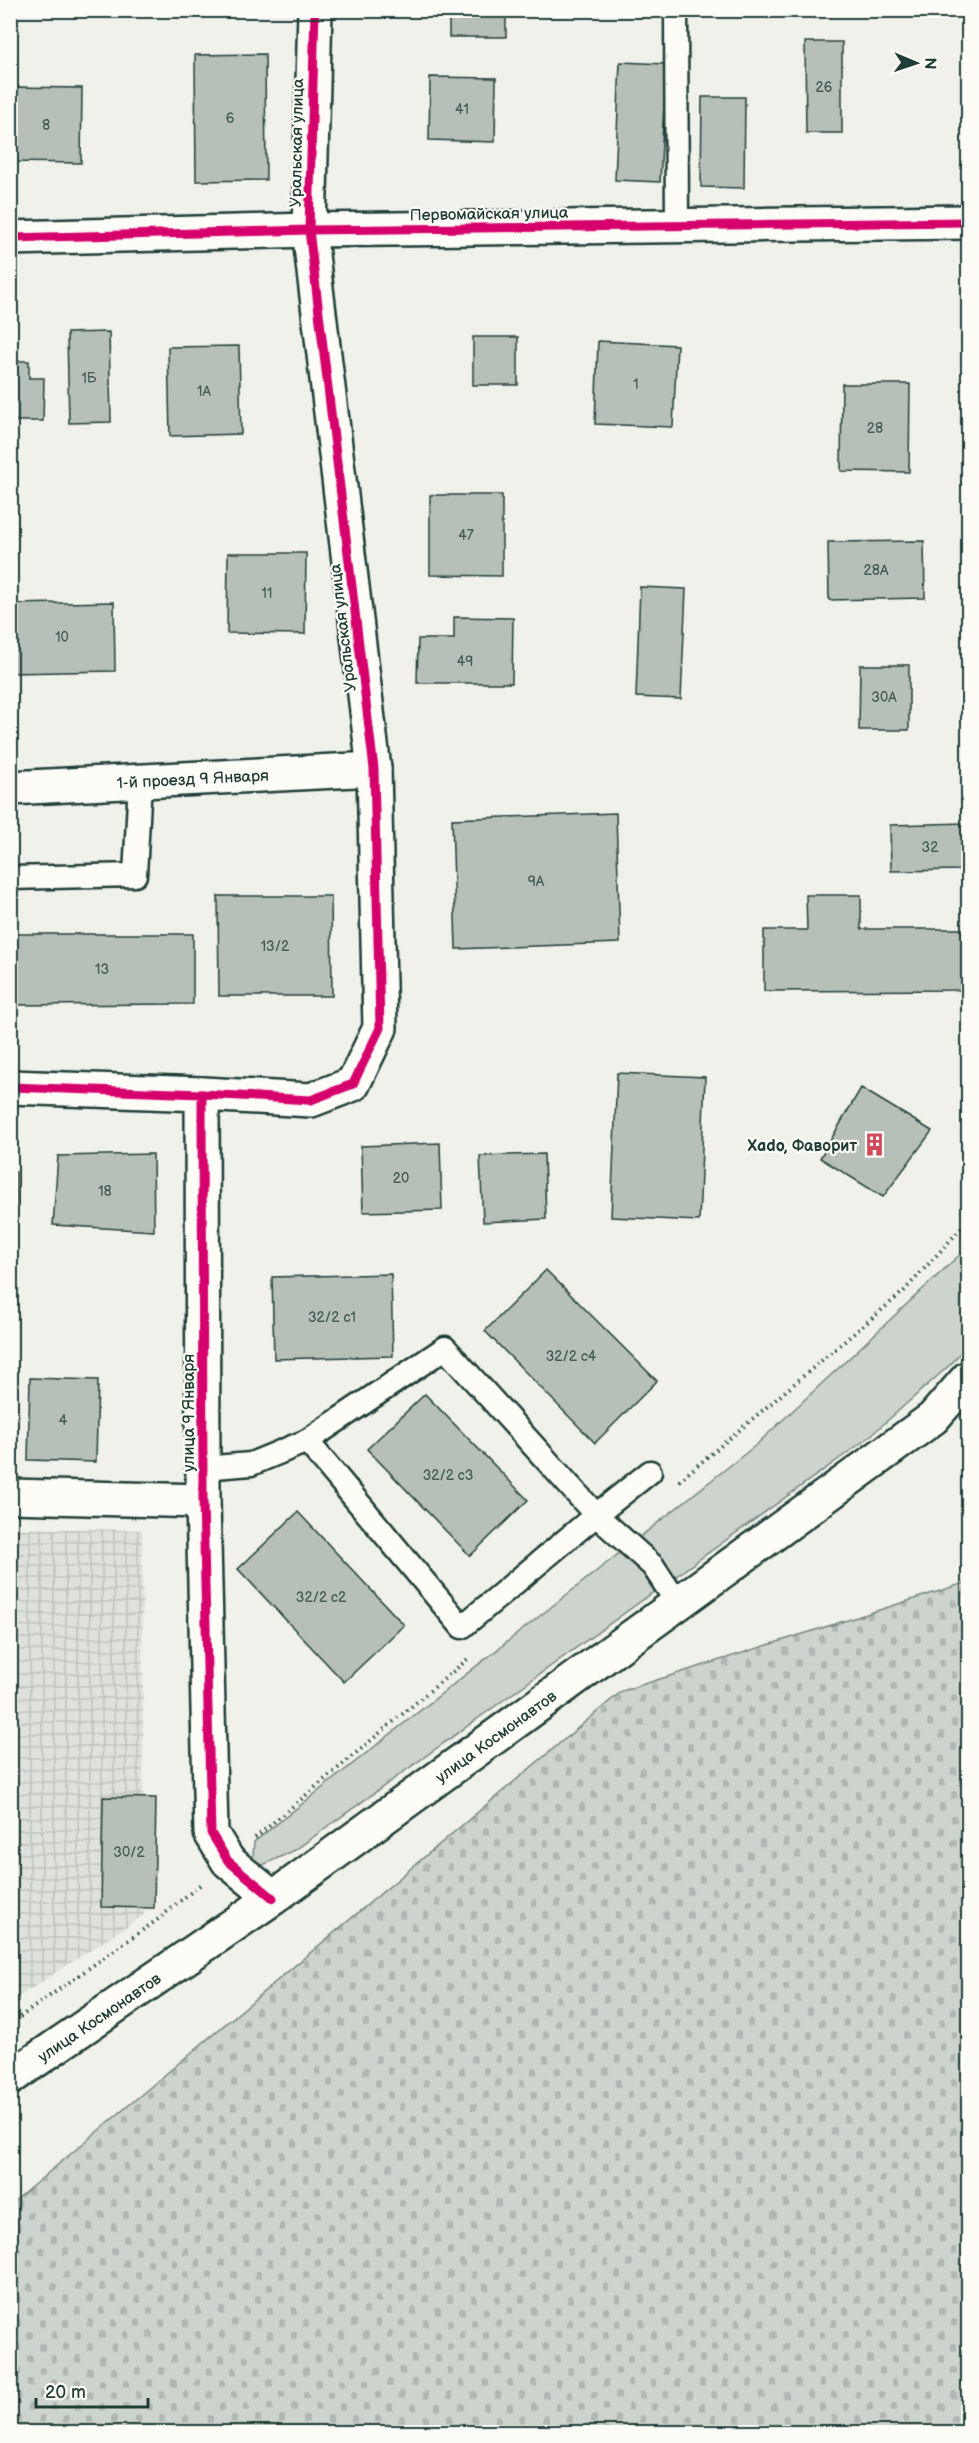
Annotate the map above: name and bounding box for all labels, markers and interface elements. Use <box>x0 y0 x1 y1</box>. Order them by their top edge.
north arrow <box>886 33 946 93</box>
text: N <box>920 57 939 70</box>
street label: Уральская улица <box>287 78 308 208</box>
house number: 26 <box>816 79 833 96</box>
house number: 41 <box>455 101 469 118</box>
house number: 6 <box>226 110 235 127</box>
house number: 8 <box>42 117 50 134</box>
street label: Первомайская улица <box>409 204 569 225</box>
house number: 1Б <box>81 370 97 387</box>
house number: 1 <box>633 376 639 393</box>
house number: 1А <box>197 383 211 400</box>
house number: 28 <box>867 420 883 437</box>
house number: 47 <box>458 527 474 544</box>
street label: Уральская улица <box>326 562 361 693</box>
house number: 28А <box>864 562 889 579</box>
house number: 11 <box>262 585 272 602</box>
house number: 10 <box>55 629 69 646</box>
house number: 49 <box>457 653 473 670</box>
house number: 30А <box>871 689 897 706</box>
street label: 1-й проезд 9 Января <box>116 766 270 793</box>
house number: 32 <box>922 839 939 856</box>
house number: 9А <box>528 873 545 890</box>
house number: 13/2 <box>261 938 290 955</box>
house number: 13 <box>95 961 109 978</box>
building icon: Xado, Фаворит <box>862 1132 888 1158</box>
place label: Xado, Фаворит <box>748 1137 857 1156</box>
house number: 20 <box>393 1170 409 1187</box>
house number: 18 <box>98 1183 112 1200</box>
house number: 32/2 c1 <box>308 1309 356 1326</box>
house number: 32/2 с4 <box>546 1348 597 1365</box>
street label: улица 9 Января <box>180 1354 199 1472</box>
house number: 4 <box>59 1412 68 1429</box>
house number: 32/2 с3 <box>423 1467 473 1484</box>
house number: 32/2 с2 <box>296 1589 347 1606</box>
street label: улица Космонавтов <box>432 1687 561 1788</box>
house number: 30/2 <box>113 1844 145 1861</box>
street label: улица Космонавтов <box>35 1969 166 2067</box>
scale bar <box>36 2371 148 2409</box>
text: 20 m <box>45 2382 86 2403</box>

